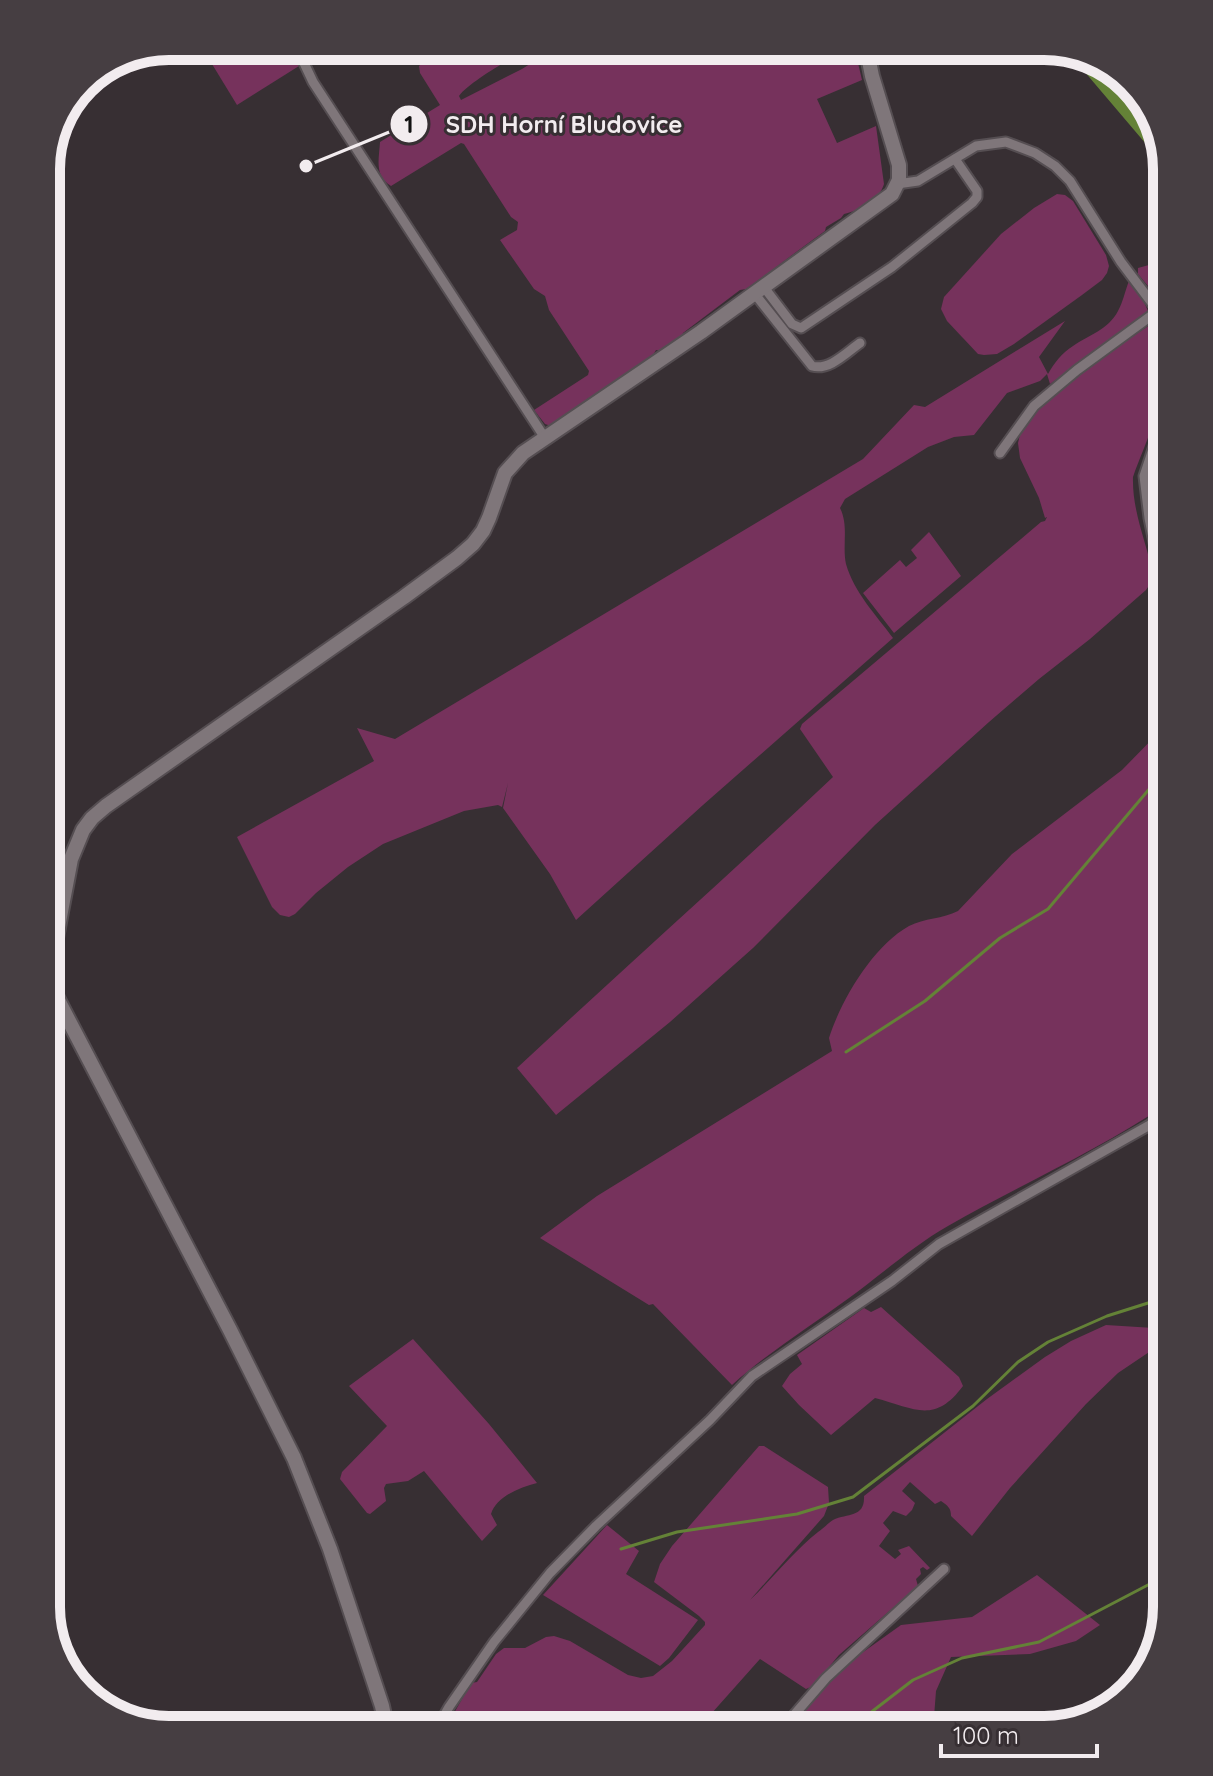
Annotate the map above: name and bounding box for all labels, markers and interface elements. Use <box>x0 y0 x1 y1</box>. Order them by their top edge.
callout: SDH Horní Bludovice <box>389 100 698 148</box>
text: 1 <box>404 109 414 139</box>
text: SDH Horní Bludovice <box>446 109 682 139</box>
scale bar <box>941 1708 1097 1758</box>
text: 100 m <box>953 1720 1019 1750</box>

